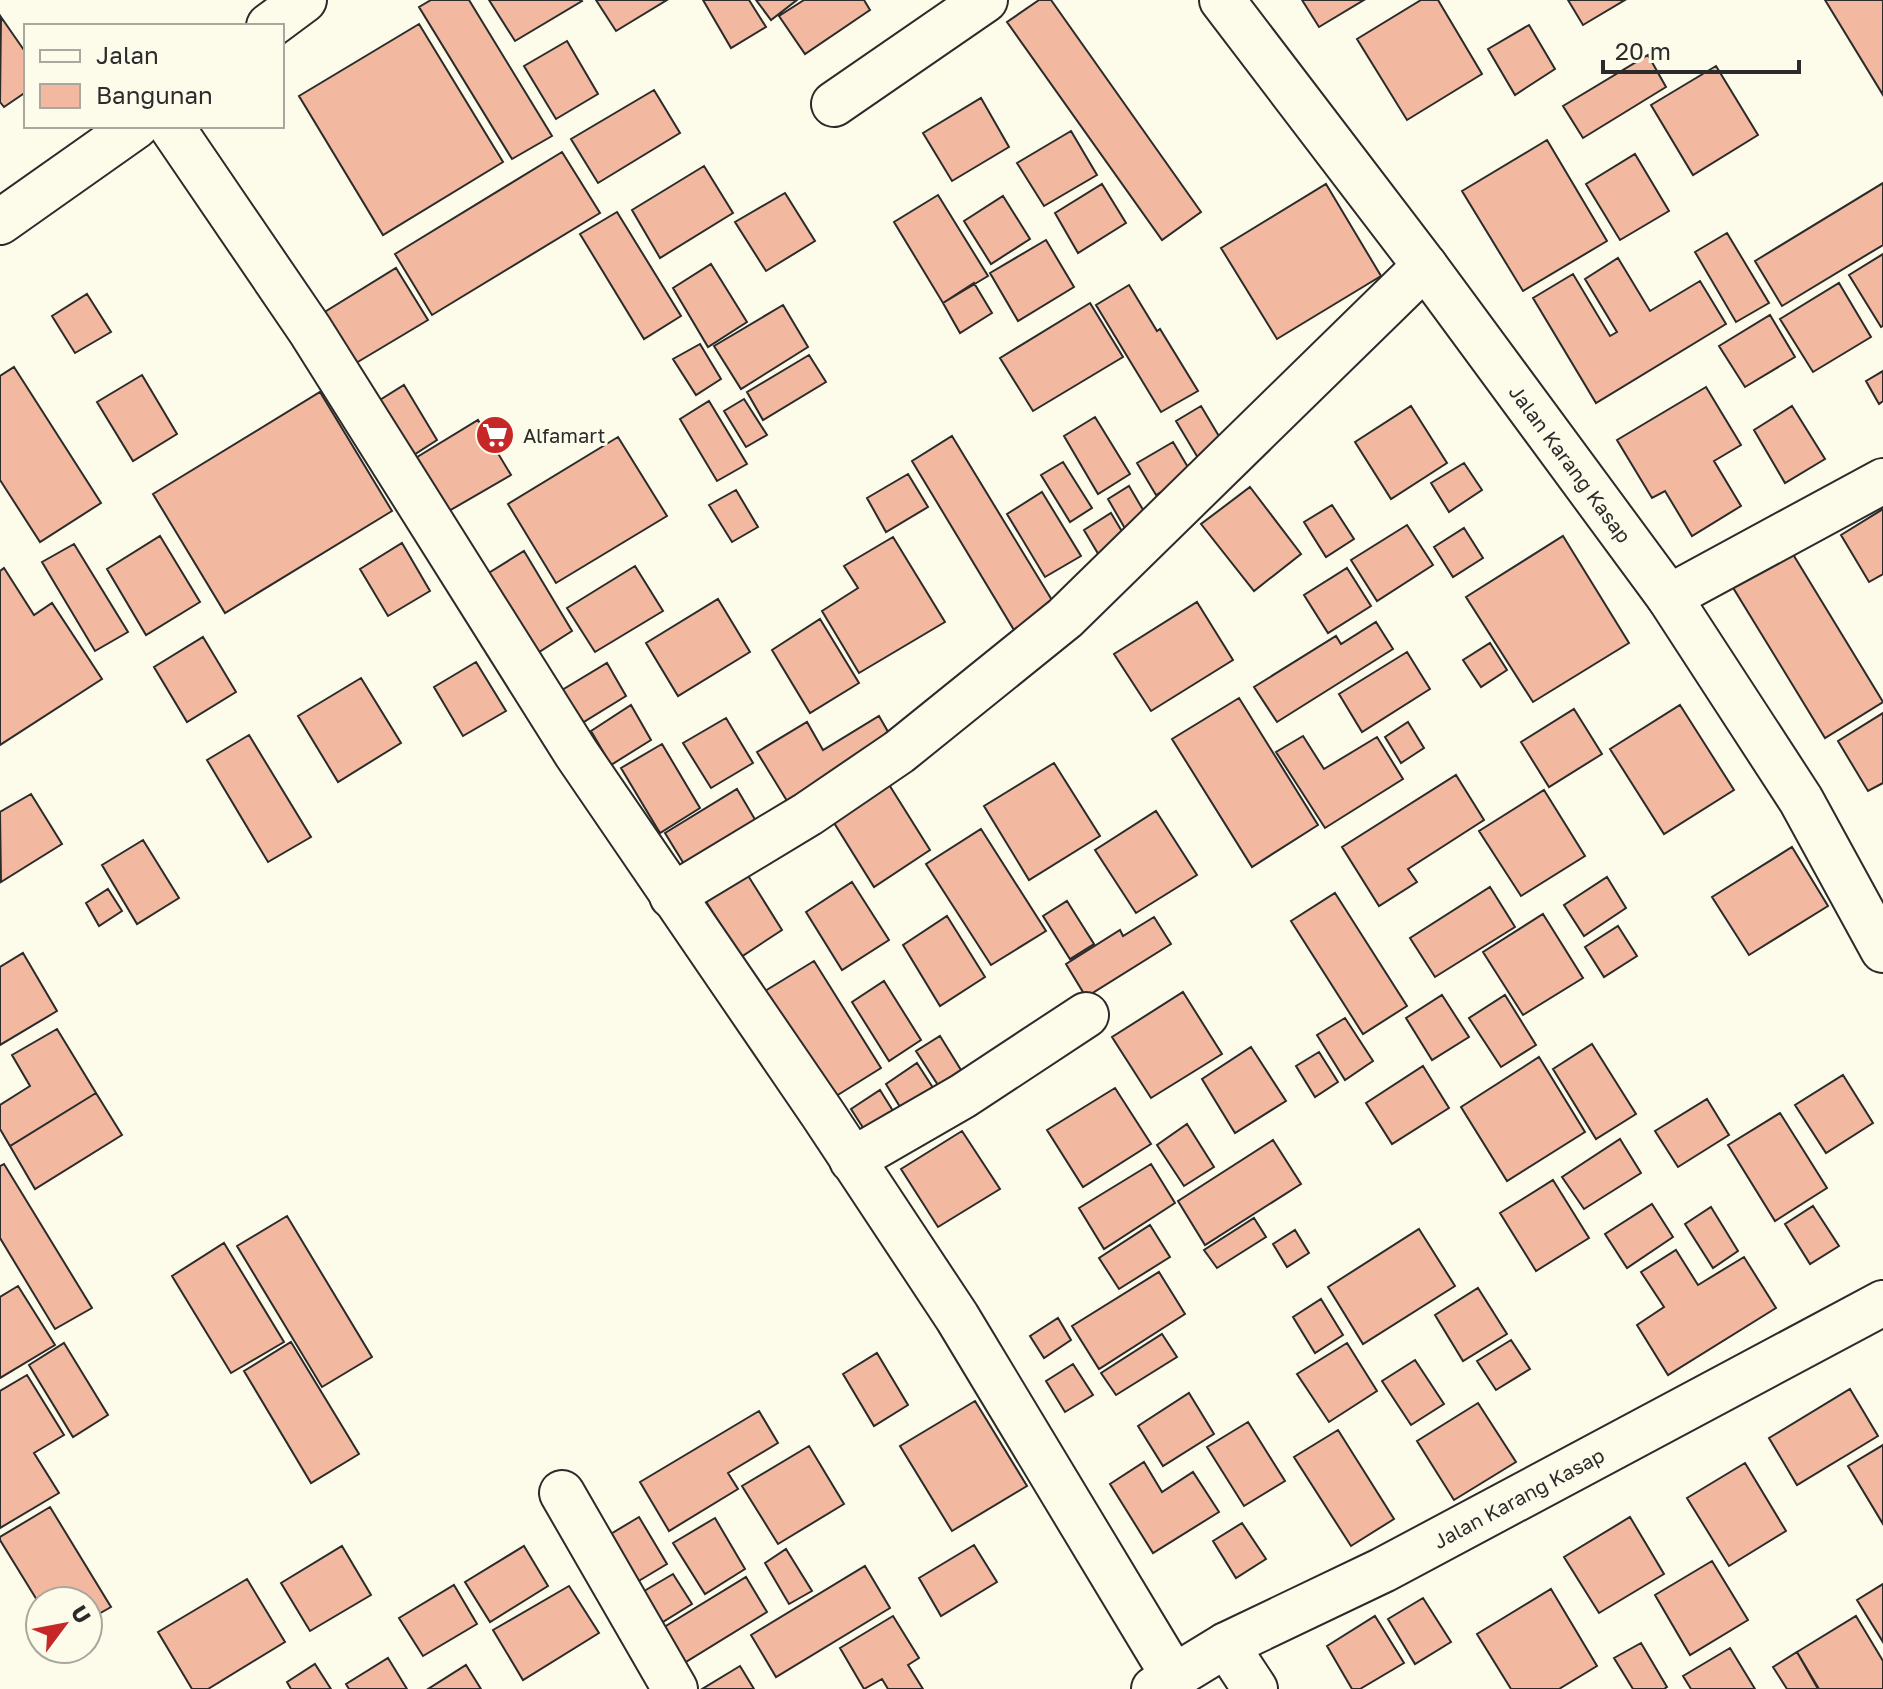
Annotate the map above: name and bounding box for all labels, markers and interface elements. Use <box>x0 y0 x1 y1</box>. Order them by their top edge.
legend <box>24 24 284 128</box>
scale bar <box>1603 24 1799 74</box>
text: 20 m <box>1615 36 1671 65</box>
text: Jalan <box>96 40 159 69</box>
text: Bangunan <box>96 80 213 109</box>
street label: Jalan Karang Kasap <box>1505 380 1637 547</box>
supermarket icon: Alfamart <box>474 414 516 456</box>
place label: Alfamart <box>523 423 605 447</box>
street label: Jalan Karang Kasap <box>1429 1442 1608 1553</box>
north arrow <box>24 1585 104 1665</box>
text: U <box>66 1600 97 1628</box>

